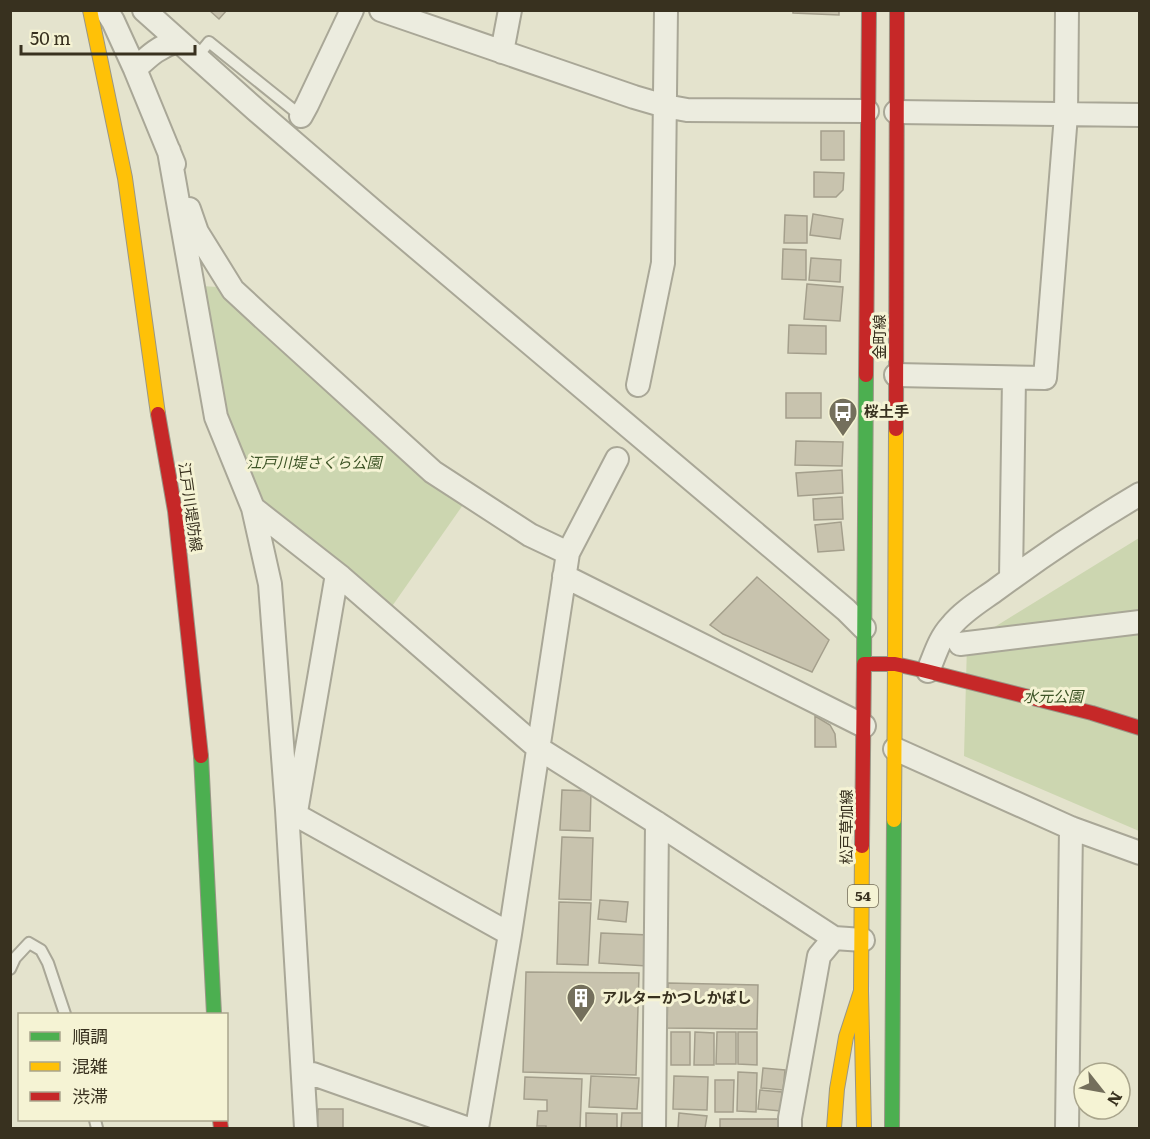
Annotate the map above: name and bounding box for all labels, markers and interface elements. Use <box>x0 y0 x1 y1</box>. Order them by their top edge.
scale bar <box>21 18 195 56</box>
text: 50 m <box>30 24 71 51</box>
street label: 金町線 <box>867 314 890 360</box>
bus stop icon: 桜土手 <box>827 396 859 438</box>
place label: 桜土手 <box>864 399 909 422</box>
park label: 江戸川堤さくら公園 <box>246 450 383 473</box>
street label: 江戸川堤防線 <box>174 461 209 553</box>
park label: 水元公園 <box>1023 684 1085 707</box>
street label: 松戸草加線 <box>834 789 857 865</box>
road number: 54 <box>848 885 878 907</box>
building icon: アルターかつしかばし <box>565 982 597 1024</box>
place label: アルターかつしかばし <box>602 985 752 1008</box>
legend <box>18 1013 228 1121</box>
text: 順調 <box>72 1022 108 1049</box>
text: 混雑 <box>72 1052 108 1079</box>
north arrow <box>1072 1061 1132 1121</box>
text: 渋滞 <box>72 1082 108 1109</box>
text: N <box>1102 1087 1129 1111</box>

